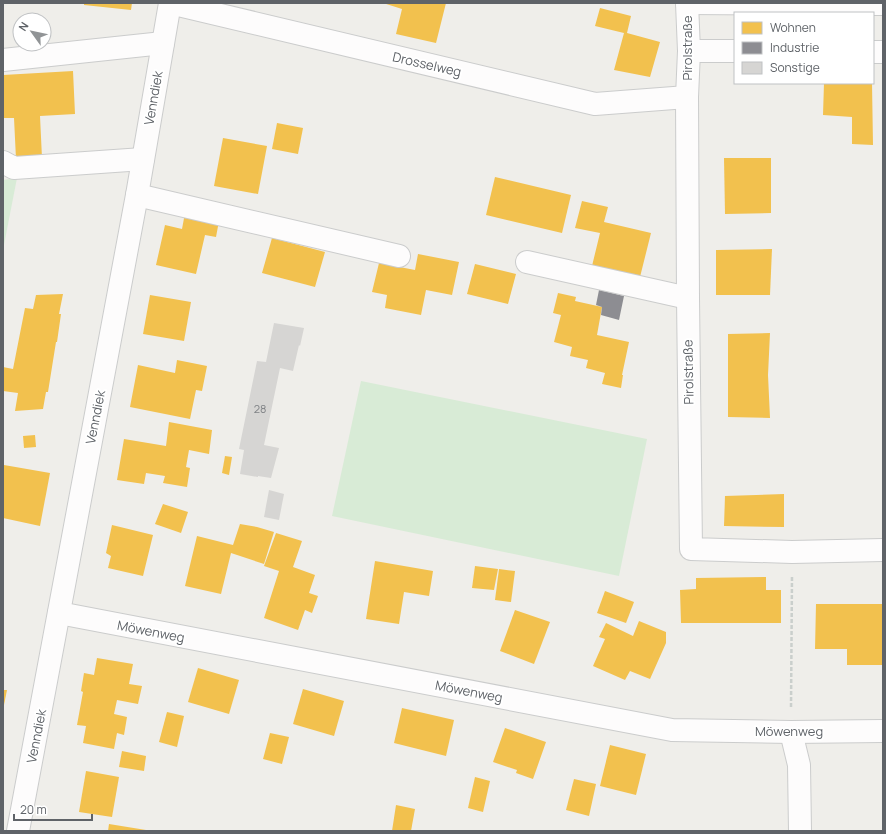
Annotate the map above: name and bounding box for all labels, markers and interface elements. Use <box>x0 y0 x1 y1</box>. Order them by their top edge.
north arrow <box>12 12 52 52</box>
legend <box>734 12 874 84</box>
street label: Pirolstraße <box>678 15 696 81</box>
text: N <box>15 19 32 34</box>
text: Wohnen <box>770 19 816 36</box>
text: Industrie <box>770 39 819 56</box>
street label: Drosselweg <box>391 47 463 81</box>
text: Sonstige <box>770 59 820 76</box>
street label: Venndiek <box>139 69 167 126</box>
street label: Pirolstraße <box>678 339 698 405</box>
street label: Venndiek <box>81 388 109 446</box>
house number: 28 <box>254 401 266 416</box>
street label: Möwenweg <box>116 616 186 646</box>
street label: Möwenweg <box>434 676 504 706</box>
street label: Venndiek <box>22 707 50 765</box>
street label: Möwenweg <box>755 722 823 740</box>
scale bar <box>14 796 92 822</box>
text: 20 m <box>20 801 47 818</box>

